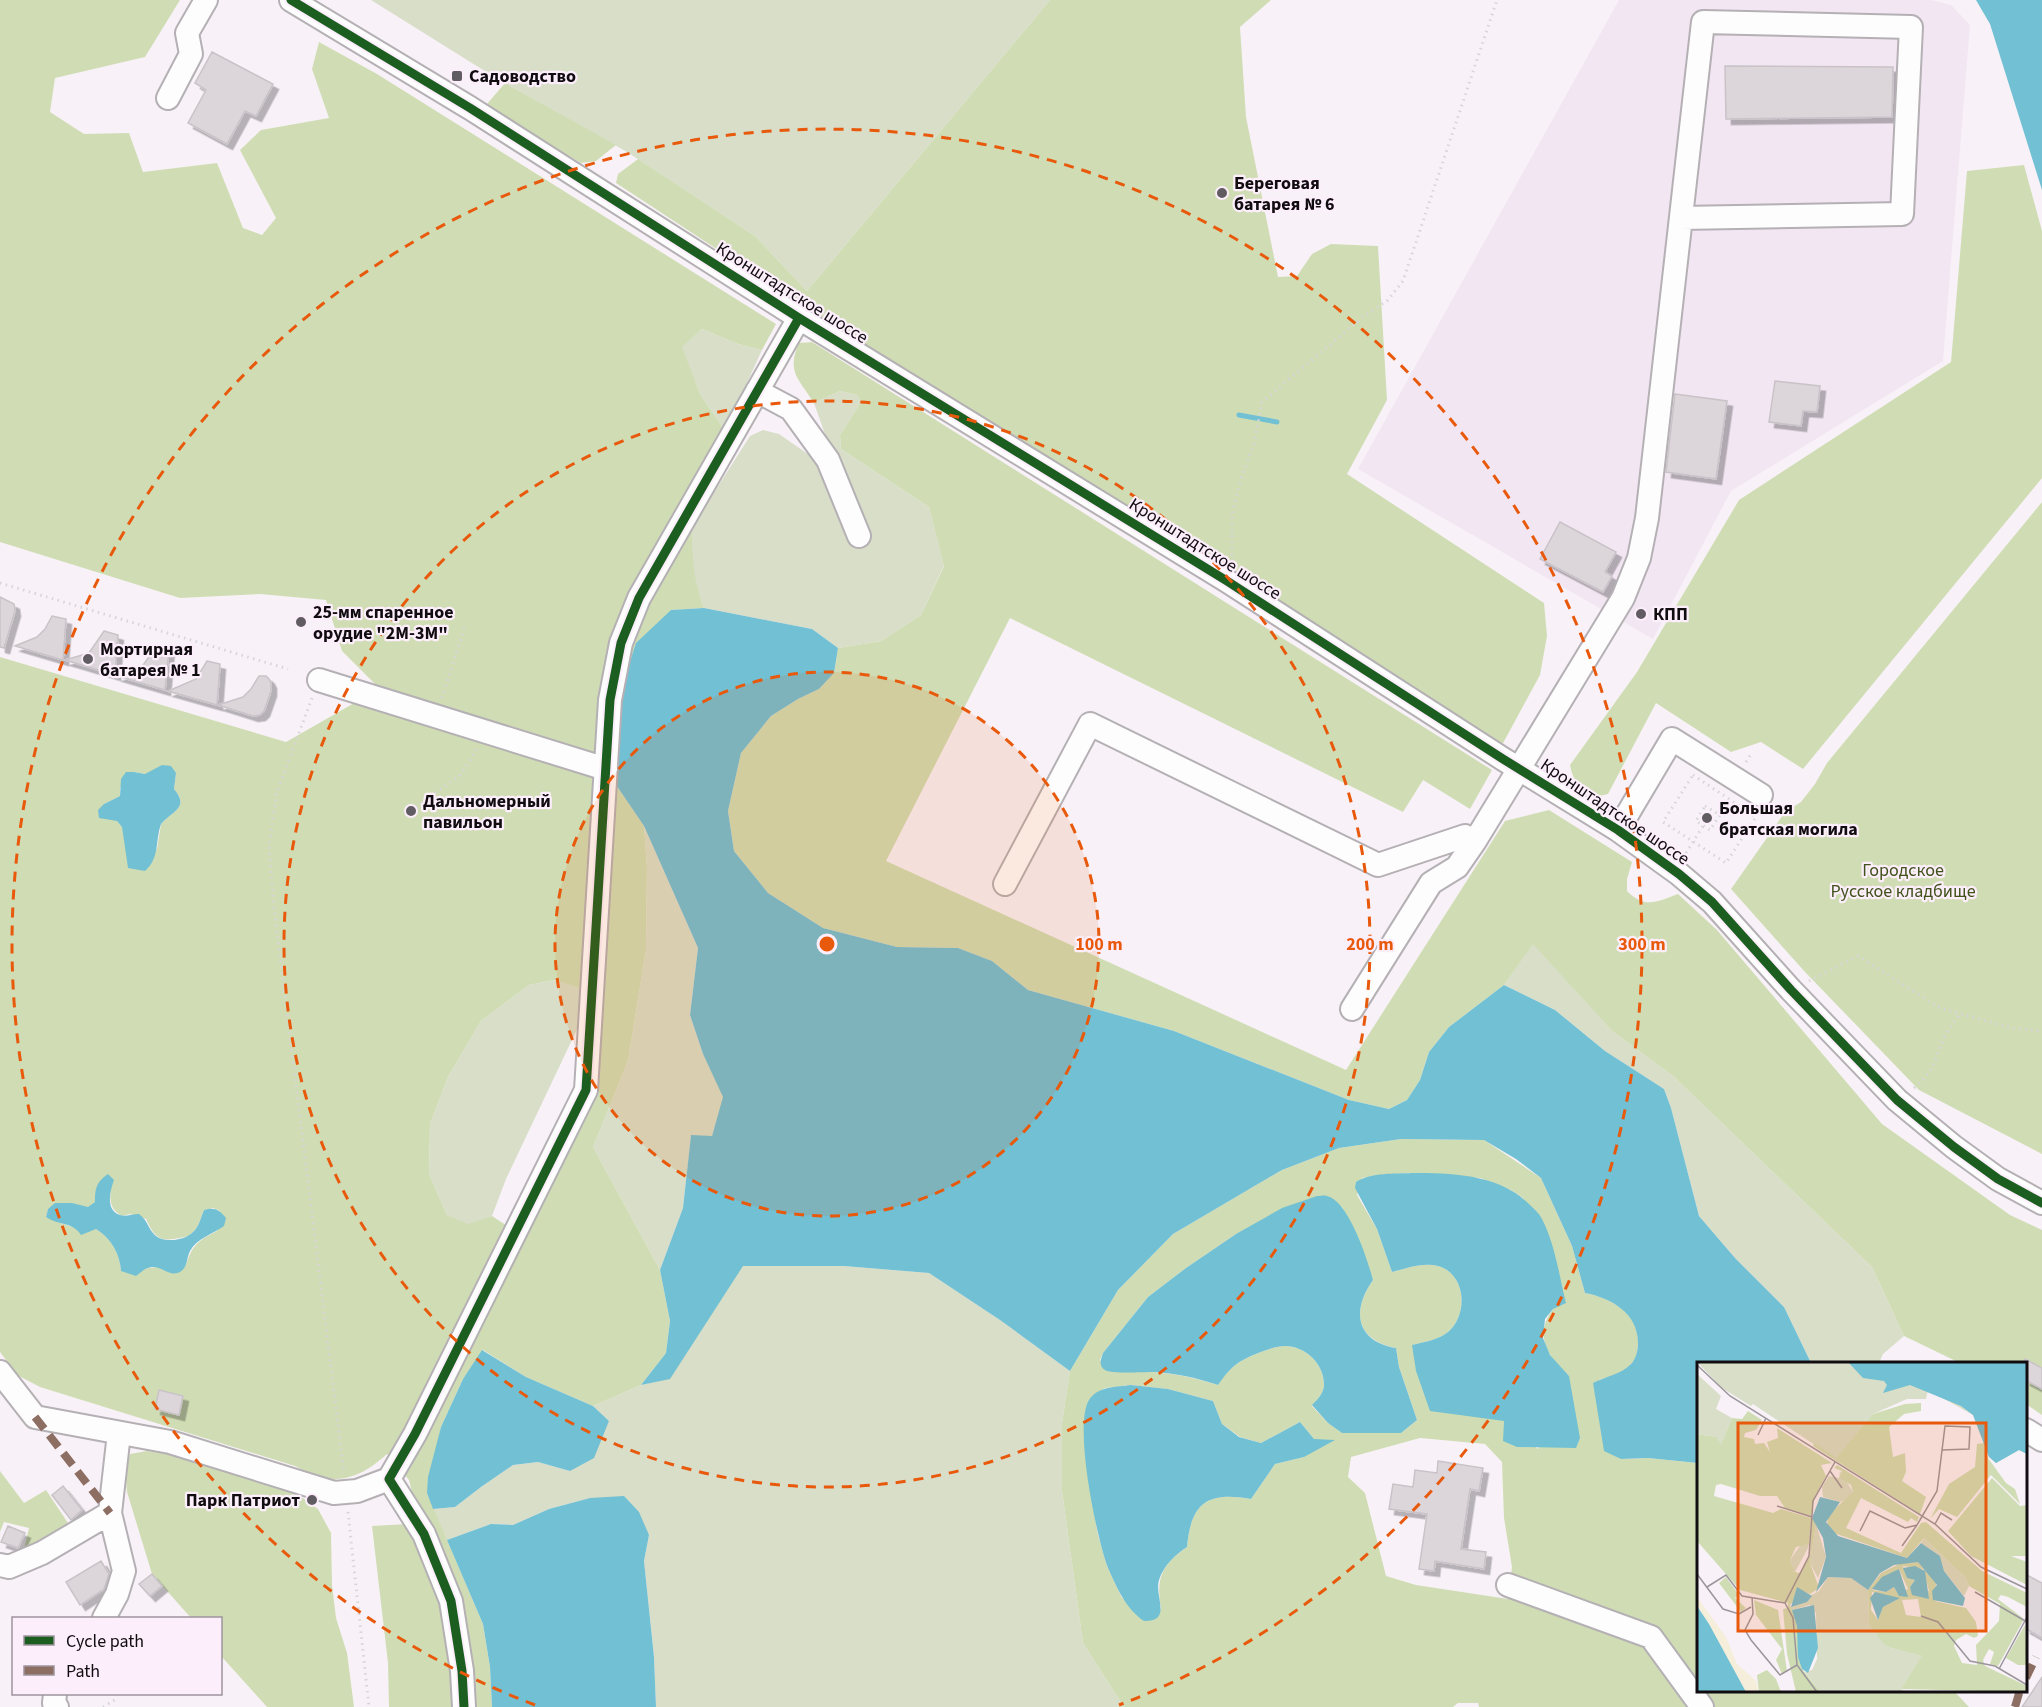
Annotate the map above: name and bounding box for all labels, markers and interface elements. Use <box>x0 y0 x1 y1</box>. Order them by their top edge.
place label: Садоводство <box>469 64 576 89</box>
marker: Садоводство <box>450 69 464 83</box>
place label: Береговая батарея № 6 <box>1234 171 1334 217</box>
marker: Береговая батарея № 6 <box>1215 186 1229 200</box>
street label: Кронштадтское шоссе <box>711 236 873 350</box>
street label: Кронштадтское шоссе <box>1124 492 1286 606</box>
place label: 25-мм спаренное орудие "2М-3М" <box>313 600 453 646</box>
place label: КПП <box>1653 602 1688 627</box>
marker: КПП <box>1634 607 1648 621</box>
marker: 25-мм спаренное орудие "2М-3М" <box>294 615 308 629</box>
place label: Мортирная батарея № 1 <box>100 637 200 683</box>
marker: Мортирная батарея № 1 <box>81 652 95 666</box>
street label: Кронштадтское шоссе <box>1535 753 1695 871</box>
place label: Дальномерный павильон <box>423 789 551 835</box>
place label: Большая братская могила <box>1719 796 1858 842</box>
marker: Дальномерный павильон <box>404 804 418 818</box>
marker: Большая братская могила <box>1700 811 1714 825</box>
park label: Городское Русское кладбище <box>1830 858 1976 904</box>
text: 100 m <box>1075 932 1123 957</box>
text: 200 m <box>1346 932 1394 957</box>
text: 300 m <box>1618 932 1666 957</box>
centre of rings <box>817 934 837 954</box>
inset map <box>1697 1362 2027 1692</box>
place label: Парк Патриот <box>186 1488 300 1513</box>
marker: Парк Патриот <box>305 1493 319 1507</box>
legend <box>12 1617 222 1695</box>
text: Cycle path <box>66 1629 144 1654</box>
text: Path <box>66 1659 100 1684</box>

